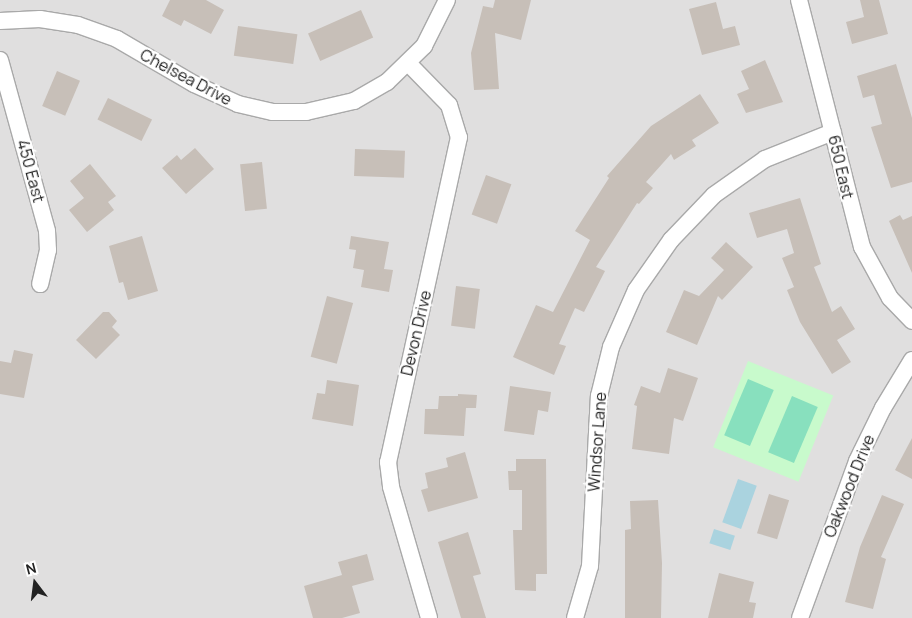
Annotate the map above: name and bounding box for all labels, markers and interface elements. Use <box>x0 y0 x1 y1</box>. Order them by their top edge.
street label: Chelsea Drive <box>137 45 235 109</box>
street label: 650 East <box>824 133 858 201</box>
street label: 450 East <box>13 137 49 205</box>
street label: Devon Drive <box>397 288 435 378</box>
street label: Windsor Lane <box>584 391 610 493</box>
street label: Oakwood Drive <box>820 432 878 540</box>
north arrow <box>10 558 60 608</box>
text: N <box>24 558 38 579</box>

